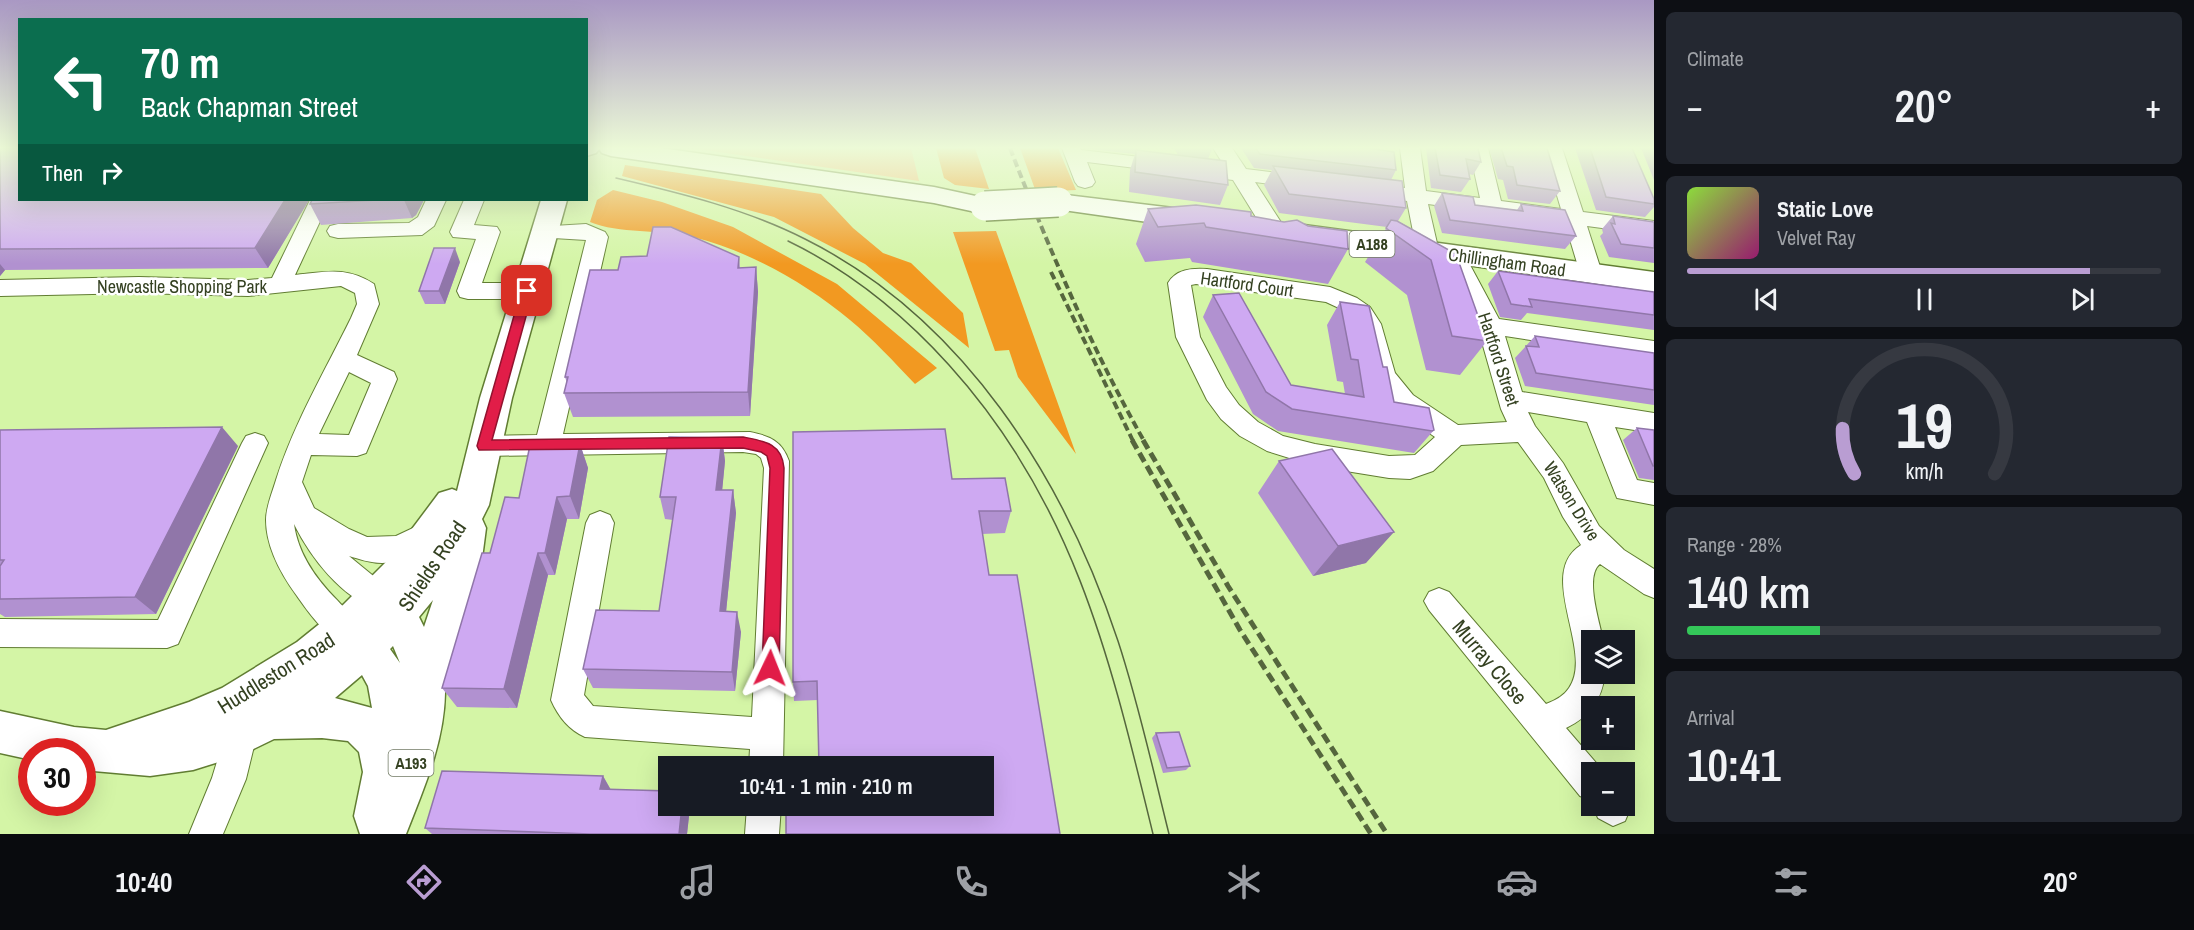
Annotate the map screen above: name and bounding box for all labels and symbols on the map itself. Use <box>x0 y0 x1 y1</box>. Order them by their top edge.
road number: A188 <box>1350 231 1394 257</box>
street label: Chillingham Road <box>1447 241 1567 283</box>
pin <box>501 265 552 316</box>
street label: Hartford Court <box>1199 265 1295 303</box>
street label: Newcastle Shopping Park <box>97 274 268 299</box>
street label: Hartford Street <box>1472 309 1526 409</box>
street label: Watson Drive <box>1538 457 1606 545</box>
street label: Shields Road <box>391 515 473 617</box>
street label: Murray Close <box>1446 613 1534 711</box>
street label: Huddleston Road <box>212 625 340 721</box>
position arrow <box>738 636 802 700</box>
speed limit sign: 30 <box>18 738 96 816</box>
road number: A193 <box>388 750 434 776</box>

